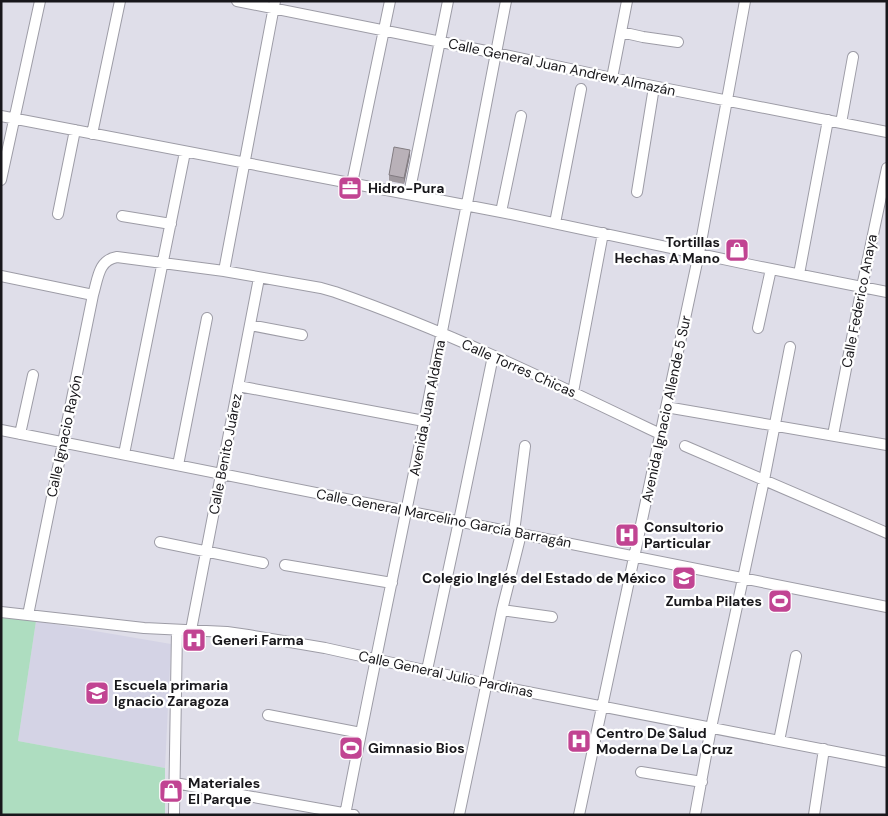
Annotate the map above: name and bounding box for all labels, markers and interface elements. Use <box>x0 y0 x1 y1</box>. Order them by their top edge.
street label: Calle General Juan Andrew Almazán <box>447 34 677 100</box>
office icon: Hidro-Pura <box>337 175 363 201</box>
place label: Hidro-Pura <box>368 179 444 197</box>
place label: Tortillas Hechas A Mano <box>614 233 720 267</box>
street label: Calle Federico Anaya <box>837 233 881 369</box>
shop icon: Tortillas Hechas A Mano <box>724 237 750 263</box>
street label: Avenida Ignacio Allende 5 Sur <box>637 314 695 504</box>
street label: Calle Torres Chicas <box>459 335 579 401</box>
street label: Avenida Juan Aldama <box>405 338 449 478</box>
street label: Calle Ignacio Rayón <box>42 373 86 499</box>
street label: Calle Benito Juárez <box>204 392 246 516</box>
street label: Calle General Marcelino García Barragán <box>315 484 573 552</box>
place label: Consultorio Particular <box>644 518 724 552</box>
hospital icon: Consultorio Particular <box>614 522 640 548</box>
school or university icon: Colegio Inglés del Estado de México <box>671 565 697 591</box>
place label: Colegio Inglés del Estado de México <box>422 569 666 587</box>
sports icon: Zumba Pilates <box>767 588 793 614</box>
place label: Zumba Pilates <box>665 592 762 610</box>
hospital icon: Generi Farma <box>181 627 207 653</box>
place label: Generi Farma <box>212 631 304 649</box>
street label: Calle General Julio Pardinas <box>357 647 535 701</box>
place label: Escuela primaria Ignacio Zaragoza <box>114 676 229 710</box>
school or university icon: Escuela primaria Ignacio Zaragoza <box>84 680 110 706</box>
place label: Centro De Salud Moderna De La Cruz <box>596 724 733 758</box>
hospital icon: Centro De Salud Moderna De La Cruz <box>566 728 592 754</box>
sports icon: Gimnasio Bios <box>338 735 364 761</box>
place label: Gimnasio Bios <box>368 739 465 757</box>
place label: Materiales El Parque <box>188 774 260 808</box>
shop icon: Materiales El Parque <box>158 778 184 804</box>

